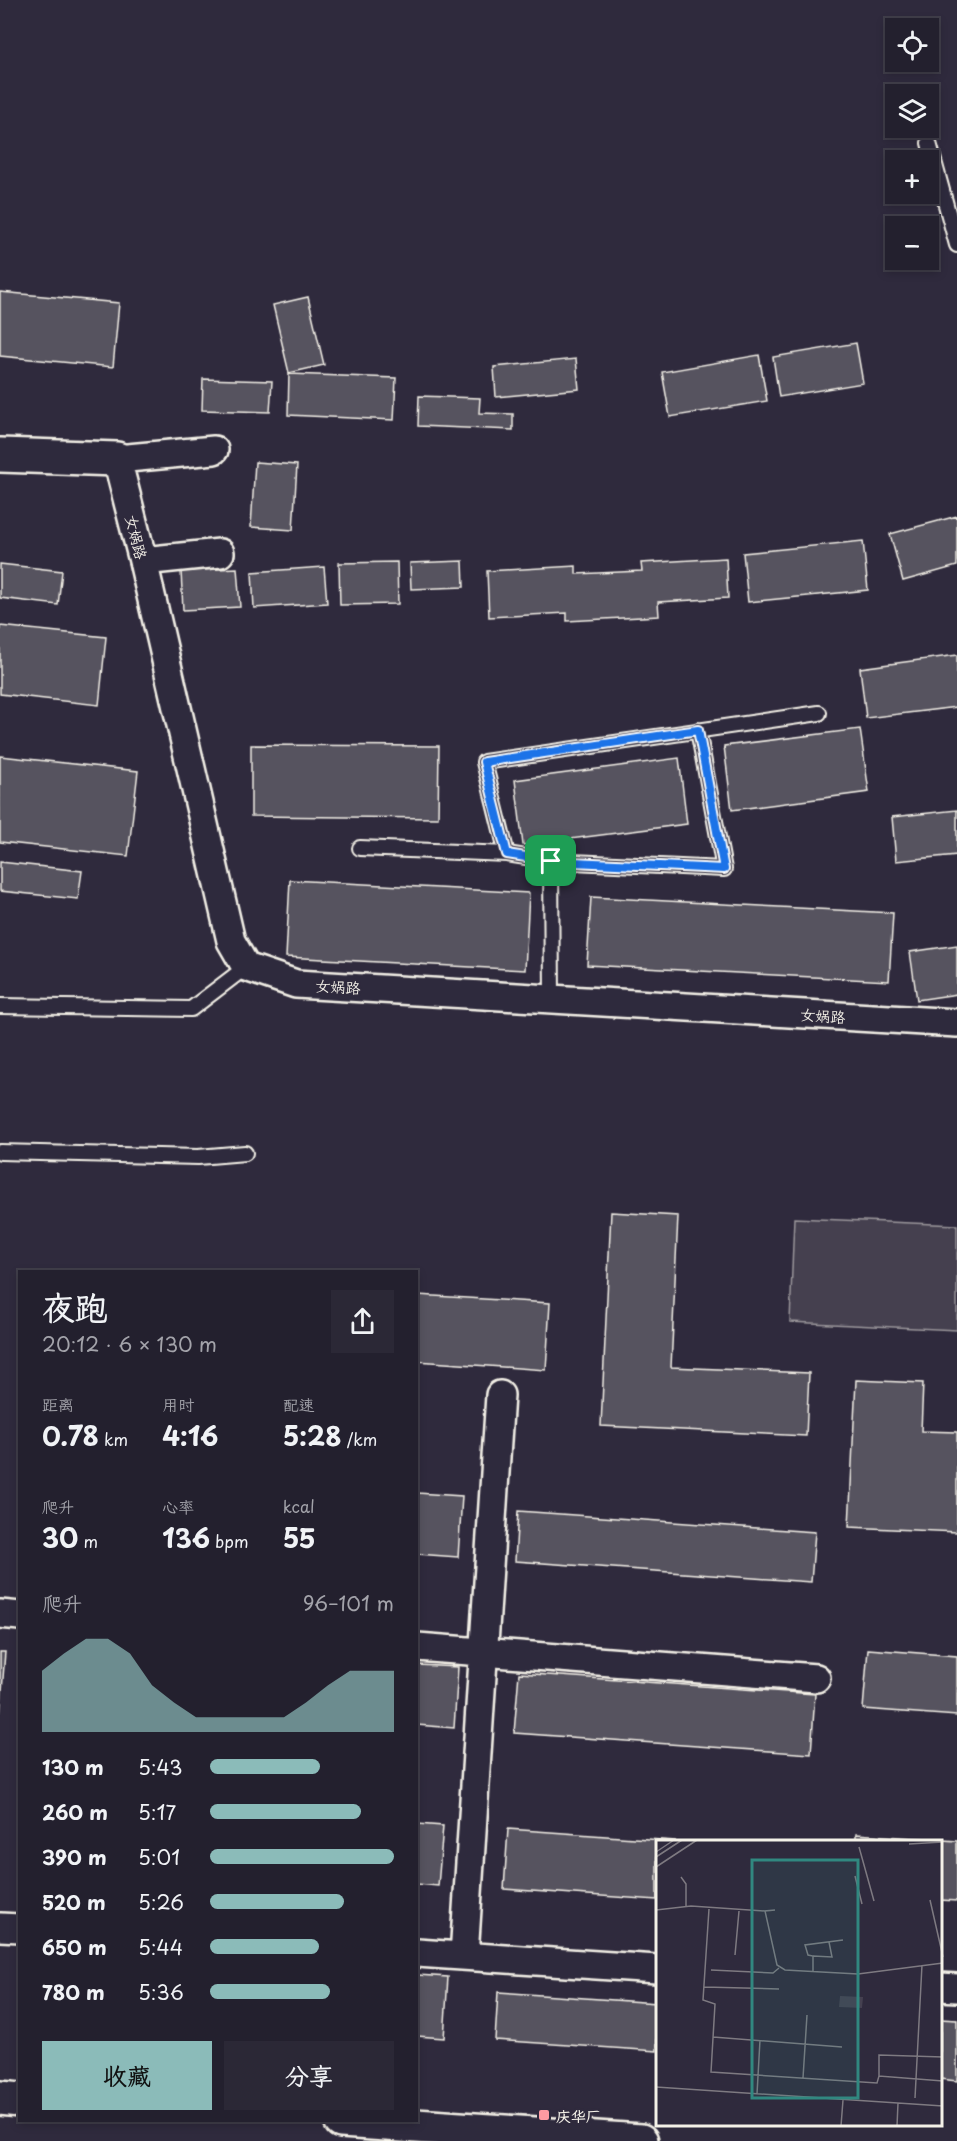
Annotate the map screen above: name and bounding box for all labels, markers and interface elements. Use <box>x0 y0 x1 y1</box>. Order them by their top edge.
map controls <box>885 18 939 270</box>
button: locate <box>885 18 939 72</box>
button: layers <box>885 84 939 138</box>
button: + <box>885 150 939 204</box>
button: − <box>885 216 939 270</box>
street label: 女娲路 <box>120 512 154 562</box>
pin <box>525 835 576 886</box>
icon: arrive <box>534 844 567 877</box>
street label: 女娲路 <box>315 973 361 999</box>
street label: 女娲路 <box>800 1002 846 1028</box>
text: 夜跑 <box>42 1281 108 1331</box>
button: share <box>331 1290 394 1353</box>
text: 20:12 · 6 × 130 m <box>42 1329 217 1359</box>
text: 距离 <box>42 1392 74 1416</box>
text: 用时 <box>162 1392 194 1416</box>
text: 配速 <box>283 1392 315 1416</box>
text: 0.78 <box>42 1416 99 1455</box>
text: 4:16 <box>162 1416 218 1455</box>
text: 5:28 <box>283 1416 341 1455</box>
text: km <box>99 1427 128 1451</box>
text: /km <box>341 1427 377 1451</box>
text: 爬升 <box>42 1494 74 1518</box>
text: 心率 <box>162 1494 194 1518</box>
text: kcal <box>283 1494 315 1518</box>
text: 30 <box>42 1518 78 1557</box>
text: 136 <box>162 1518 210 1557</box>
text: 55 <box>283 1518 316 1557</box>
text: m <box>78 1529 98 1553</box>
text: bpm <box>210 1529 248 1553</box>
text: 爬升 <box>42 1588 82 1618</box>
text: 96–101 m <box>303 1588 394 1618</box>
text: 130 m <box>42 1752 104 1782</box>
text: 5:43 <box>138 1752 182 1782</box>
text: 260 m <box>42 1797 108 1827</box>
text: 5:17 <box>138 1797 176 1827</box>
inset map <box>656 1840 942 2126</box>
text: 390 m <box>42 1842 107 1872</box>
text: 5:01 <box>138 1842 180 1872</box>
text: 520 m <box>42 1887 106 1917</box>
text: 5:26 <box>138 1887 184 1917</box>
text: 650 m <box>42 1932 107 1962</box>
text: 5:44 <box>138 1932 183 1962</box>
text: 780 m <box>42 1977 105 2007</box>
text: 5:36 <box>138 1977 184 2007</box>
button: 收藏 <box>42 2041 212 2110</box>
button: 分享 <box>224 2041 394 2110</box>
place label: 庆华厂 <box>556 2104 601 2127</box>
marker: 庆华厂 <box>537 2108 551 2122</box>

